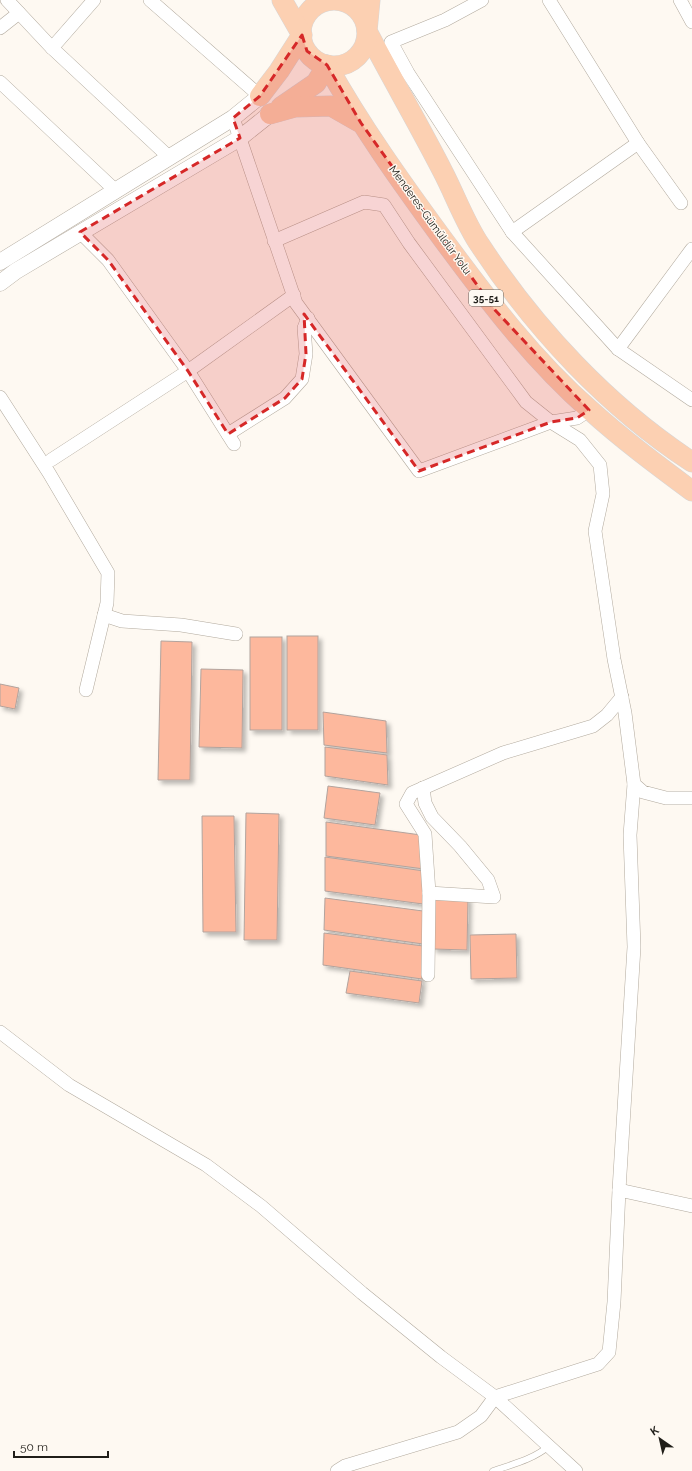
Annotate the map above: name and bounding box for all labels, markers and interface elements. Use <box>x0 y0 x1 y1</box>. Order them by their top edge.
street label: Menderes-Gümüldür Yolu <box>386 163 474 277</box>
road number: 35-51 <box>469 290 503 306</box>
north arrow <box>640 1419 680 1459</box>
text: K <box>648 1423 662 1439</box>
scale bar <box>14 1433 108 1459</box>
text: 50 m <box>20 1440 48 1454</box>

